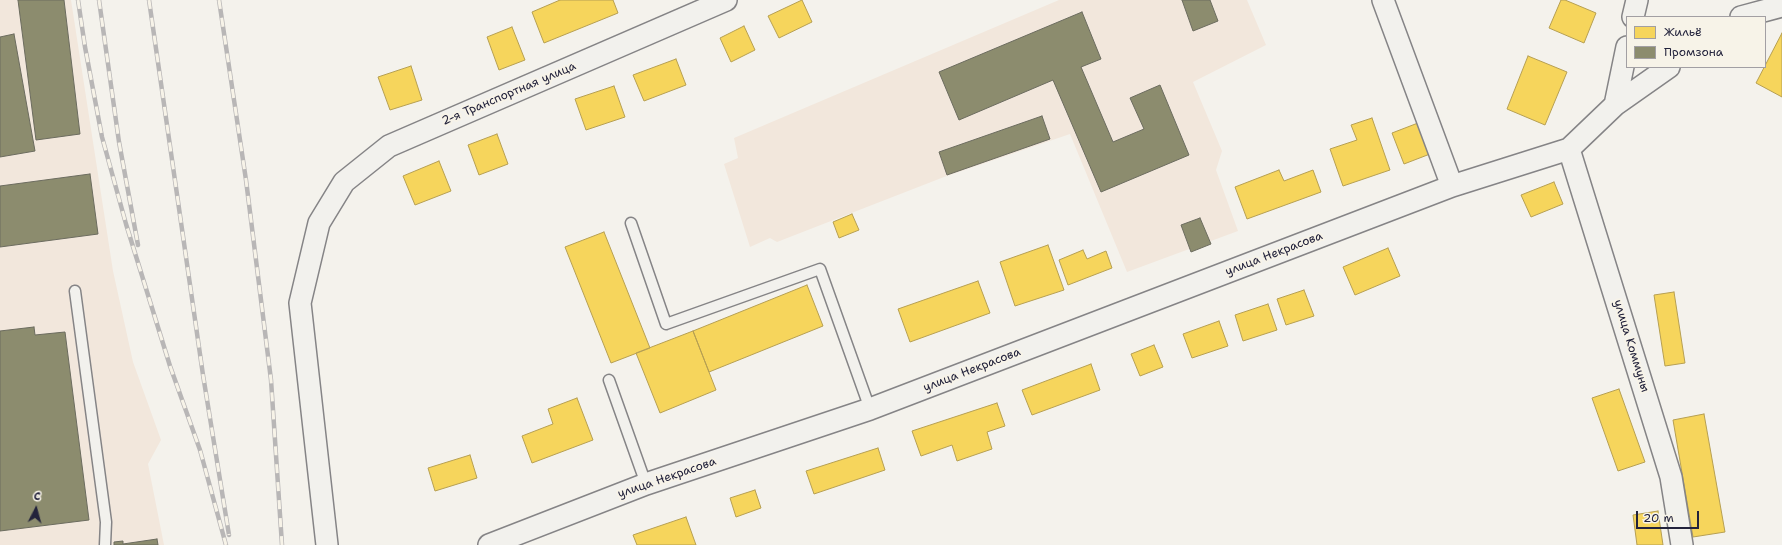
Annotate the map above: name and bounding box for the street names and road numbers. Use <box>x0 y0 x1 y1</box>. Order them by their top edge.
street label: 2-я Транспортная улица <box>440 59 578 129</box>
street label: улица Некрасова <box>1223 229 1325 279</box>
street label: улица Коммуны <box>1610 298 1652 394</box>
street label: улица Некрасова <box>921 345 1023 395</box>
street label: улица Некрасова <box>616 454 718 502</box>

